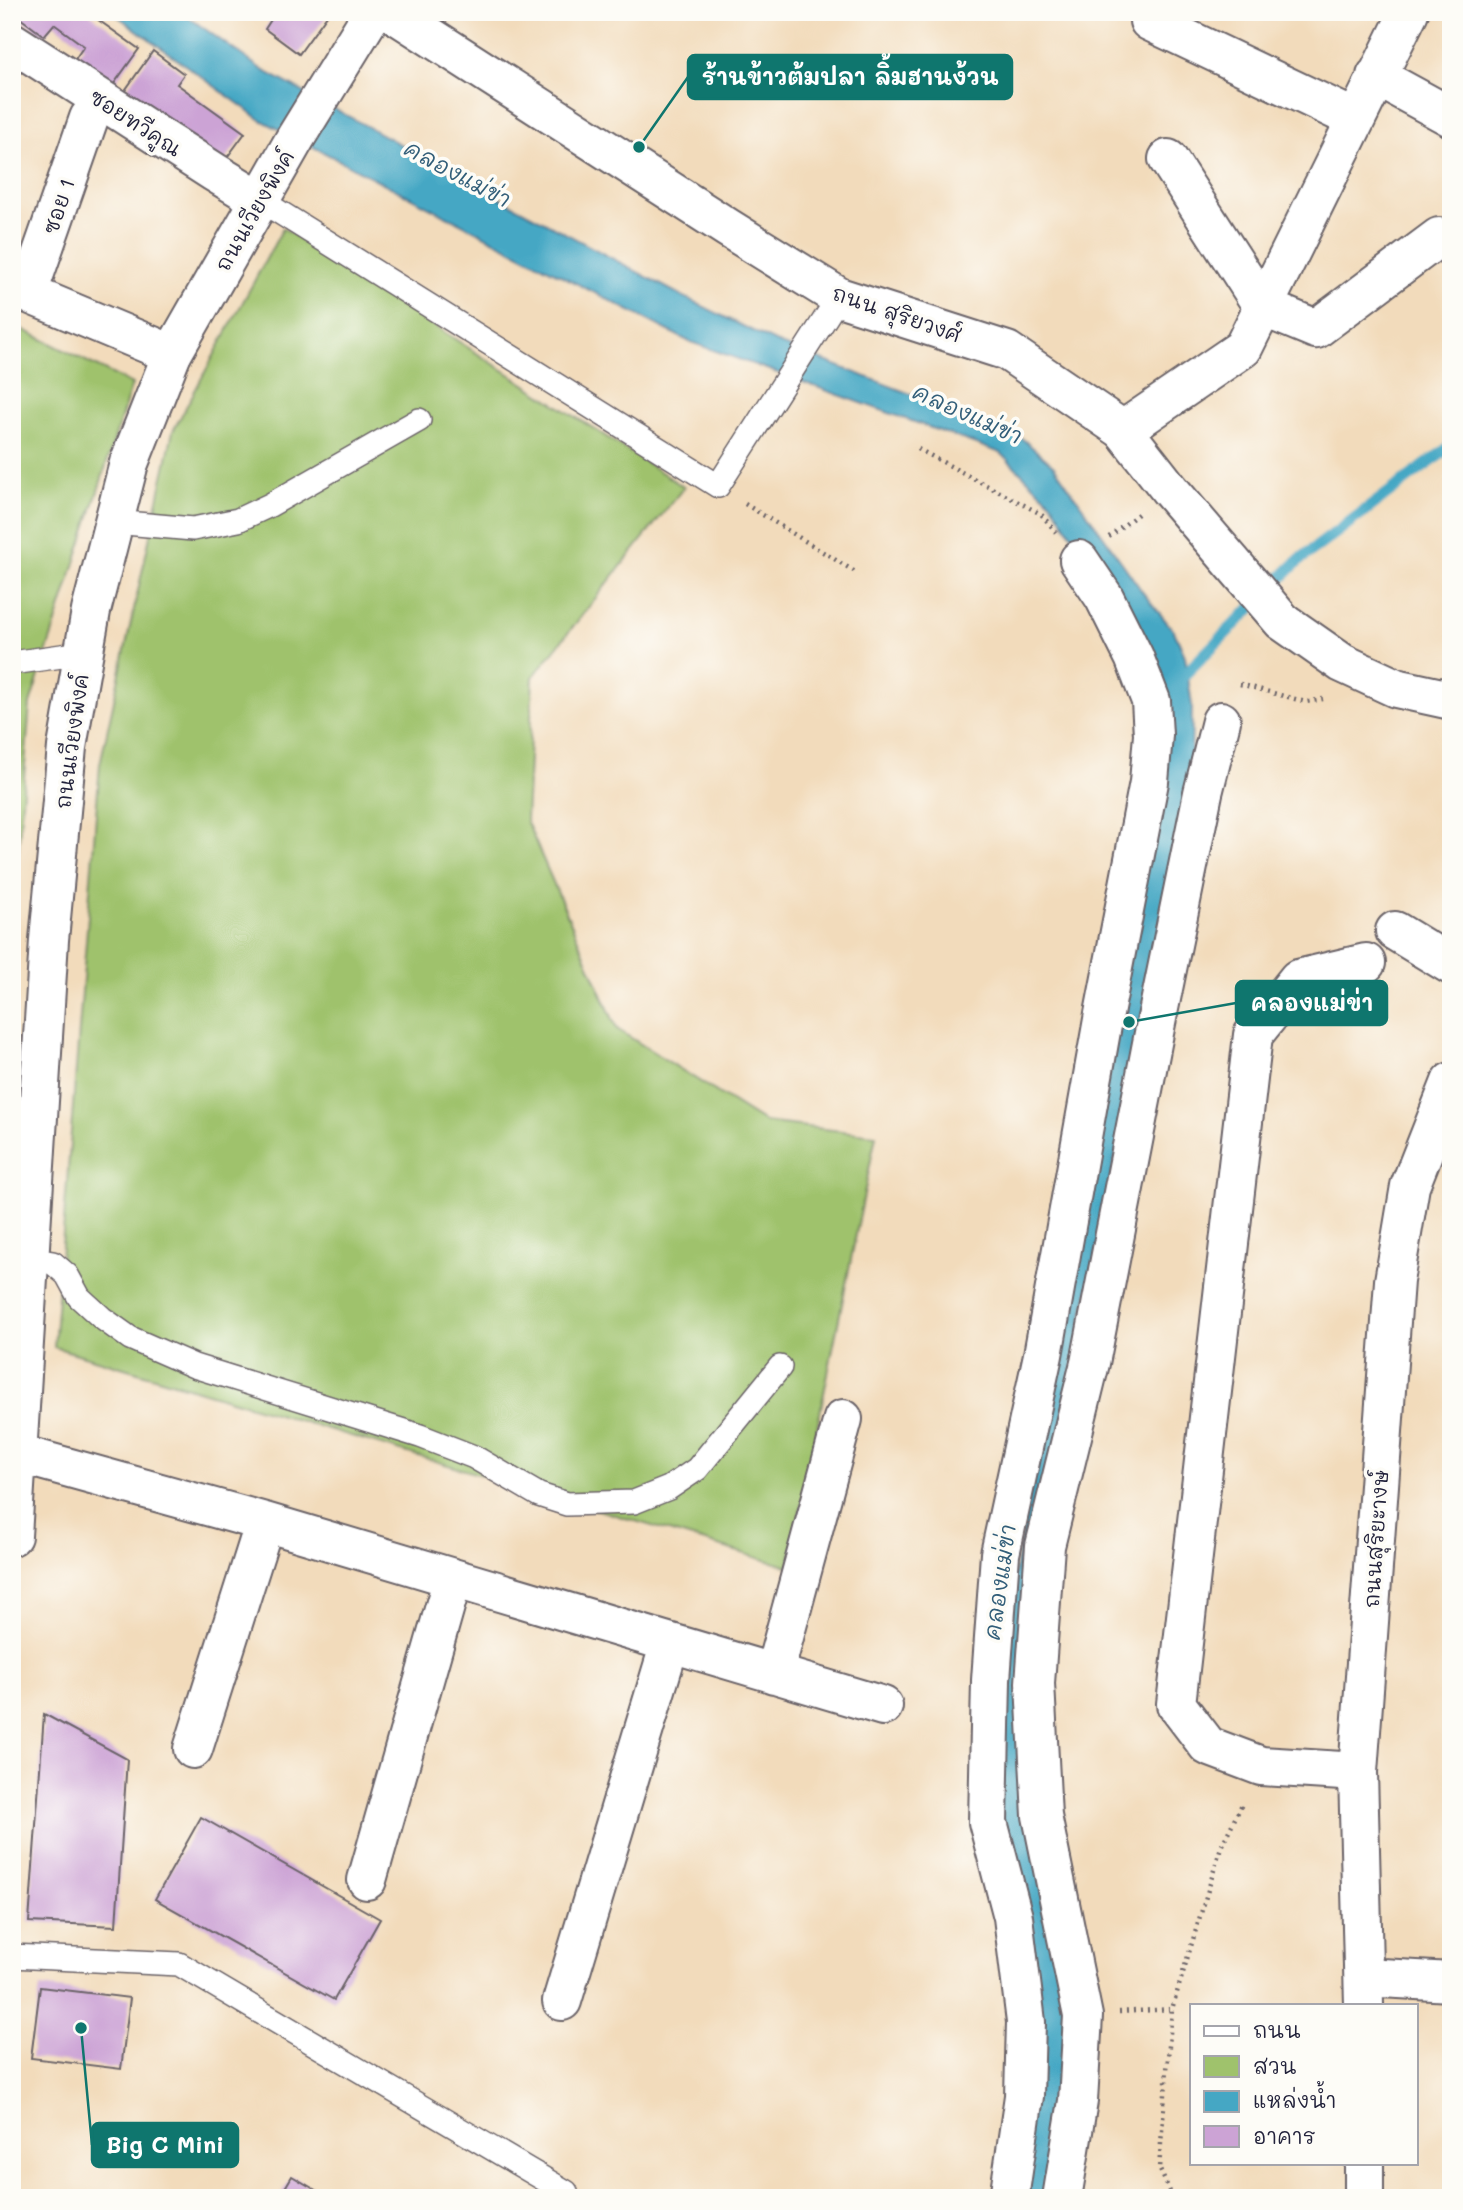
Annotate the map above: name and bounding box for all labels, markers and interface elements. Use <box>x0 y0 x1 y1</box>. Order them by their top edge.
text: ร้านข้าวต้มปลา ลิ้มฮานง้วน <box>702 53 999 91</box>
callout: ร้านข้าวต้มปลา ลิ้มฮานง้วน <box>688 55 1012 99</box>
street label: ซอยทวีคูณ <box>82 82 187 166</box>
water label: คลองแม่ข่า <box>399 132 517 214</box>
street label: ถนนเวียงพิงค์ <box>208 144 300 276</box>
street label: ซอย 1 <box>36 174 80 238</box>
street label: ถนน สุริยวงศ์ <box>828 278 965 352</box>
water label: คลองแม่ข่า <box>909 376 1027 450</box>
street label: ถนนเวียงพิงค์ <box>47 672 94 810</box>
callout: คลองแม่ข่า <box>1236 981 1387 1025</box>
text: คลองแม่ข่า <box>1251 987 1373 1017</box>
street label: ถนนสุริยะางษ์ <box>1356 1469 1397 1609</box>
water label: คลองแม่ข่า <box>976 1522 1022 1642</box>
legend <box>1190 2004 1418 2164</box>
text: ถนน <box>1253 2016 1301 2043</box>
text: สวน <box>1253 2052 1297 2079</box>
text: แหล่งน้ำ <box>1253 2081 1336 2113</box>
text: อาคาร <box>1253 2122 1316 2149</box>
callout: Big C Mini <box>92 2123 238 2167</box>
text: Big C Mini <box>106 2129 224 2159</box>

